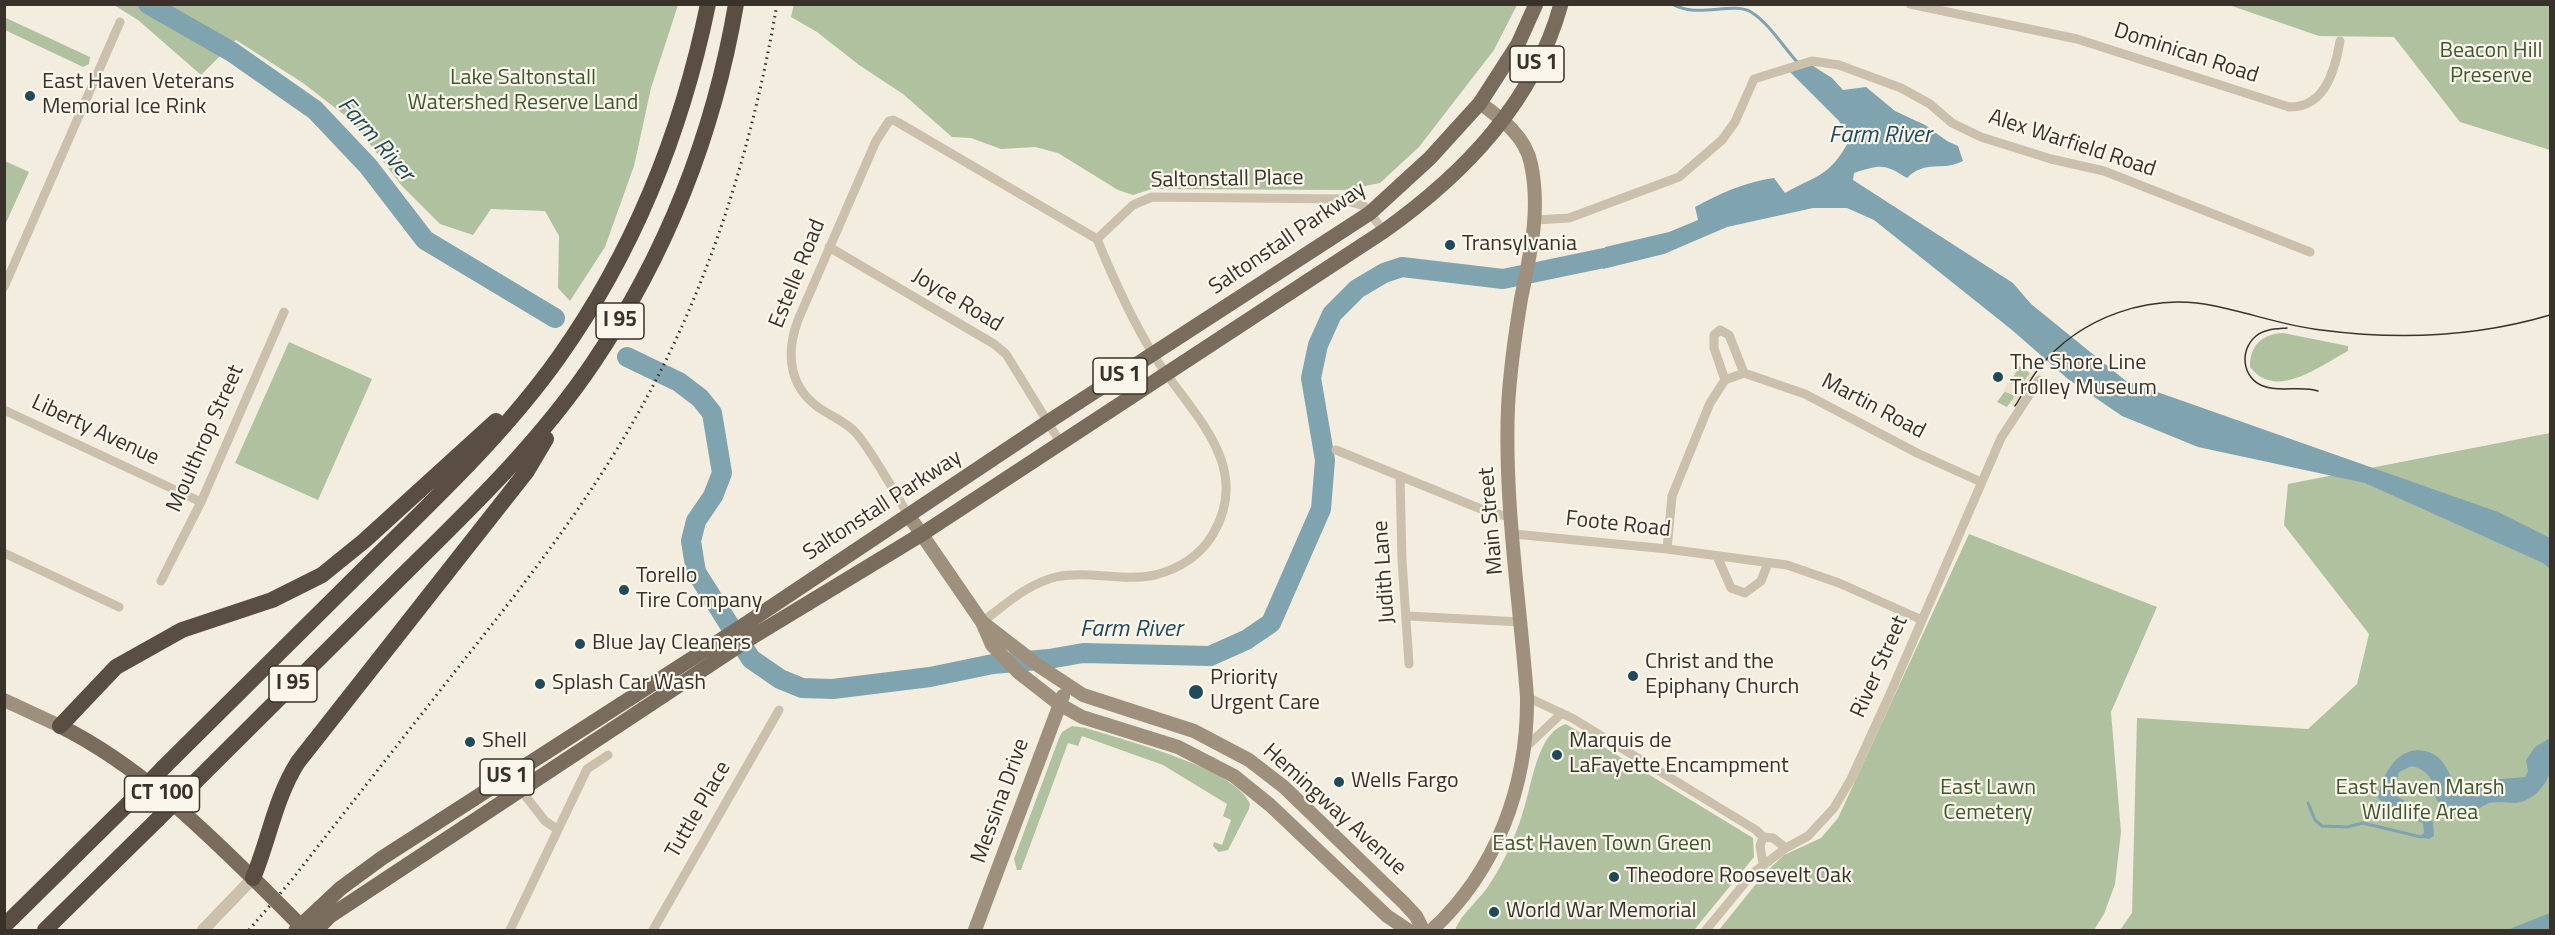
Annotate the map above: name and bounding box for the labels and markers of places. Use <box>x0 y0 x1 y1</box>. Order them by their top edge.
place label: East Haven Veterans Memorial Ice Rink <box>42 70 235 122</box>
marker: East Haven Veterans Memorial Ice Rink <box>23 89 37 103</box>
place label: Transylvania <box>1462 232 1577 258</box>
marker: Transylvania <box>1443 238 1457 252</box>
place label: The Shore Line Trolley Museum <box>2010 351 2157 402</box>
marker: The Shore Line Trolley Museum <box>1991 370 2005 384</box>
place label: Torello Tire Company <box>636 564 762 616</box>
marker: Torello Tire Company <box>617 583 631 597</box>
place label: Blue Jay Cleaners <box>592 631 751 657</box>
marker: Blue Jay Cleaners <box>573 637 587 651</box>
place label: Christ and the Epiphany Church <box>1645 650 1799 702</box>
place label: Priority Urgent Care <box>1210 666 1320 718</box>
marker: Christ and the Epiphany Church <box>1626 669 1640 683</box>
place label: Splash Car Wash <box>552 671 706 697</box>
marker: Splash Car Wash <box>533 677 547 691</box>
marker: Priority Urgent Care <box>1187 683 1205 701</box>
place label: Shell <box>482 729 527 755</box>
place label: Marquis de LaFayette Encampment <box>1569 729 1789 780</box>
marker: Shell <box>463 735 477 749</box>
marker: Marquis de LaFayette Encampment <box>1550 748 1564 762</box>
place label: Wells Fargo <box>1351 769 1459 795</box>
marker: Wells Fargo <box>1332 775 1346 789</box>
place label: Theodore Roosevelt Oak <box>1626 864 1852 890</box>
marker: Theodore Roosevelt Oak <box>1607 870 1621 884</box>
place label: World War Memorial <box>1506 899 1696 925</box>
marker: World War Memorial <box>1487 905 1501 919</box>

